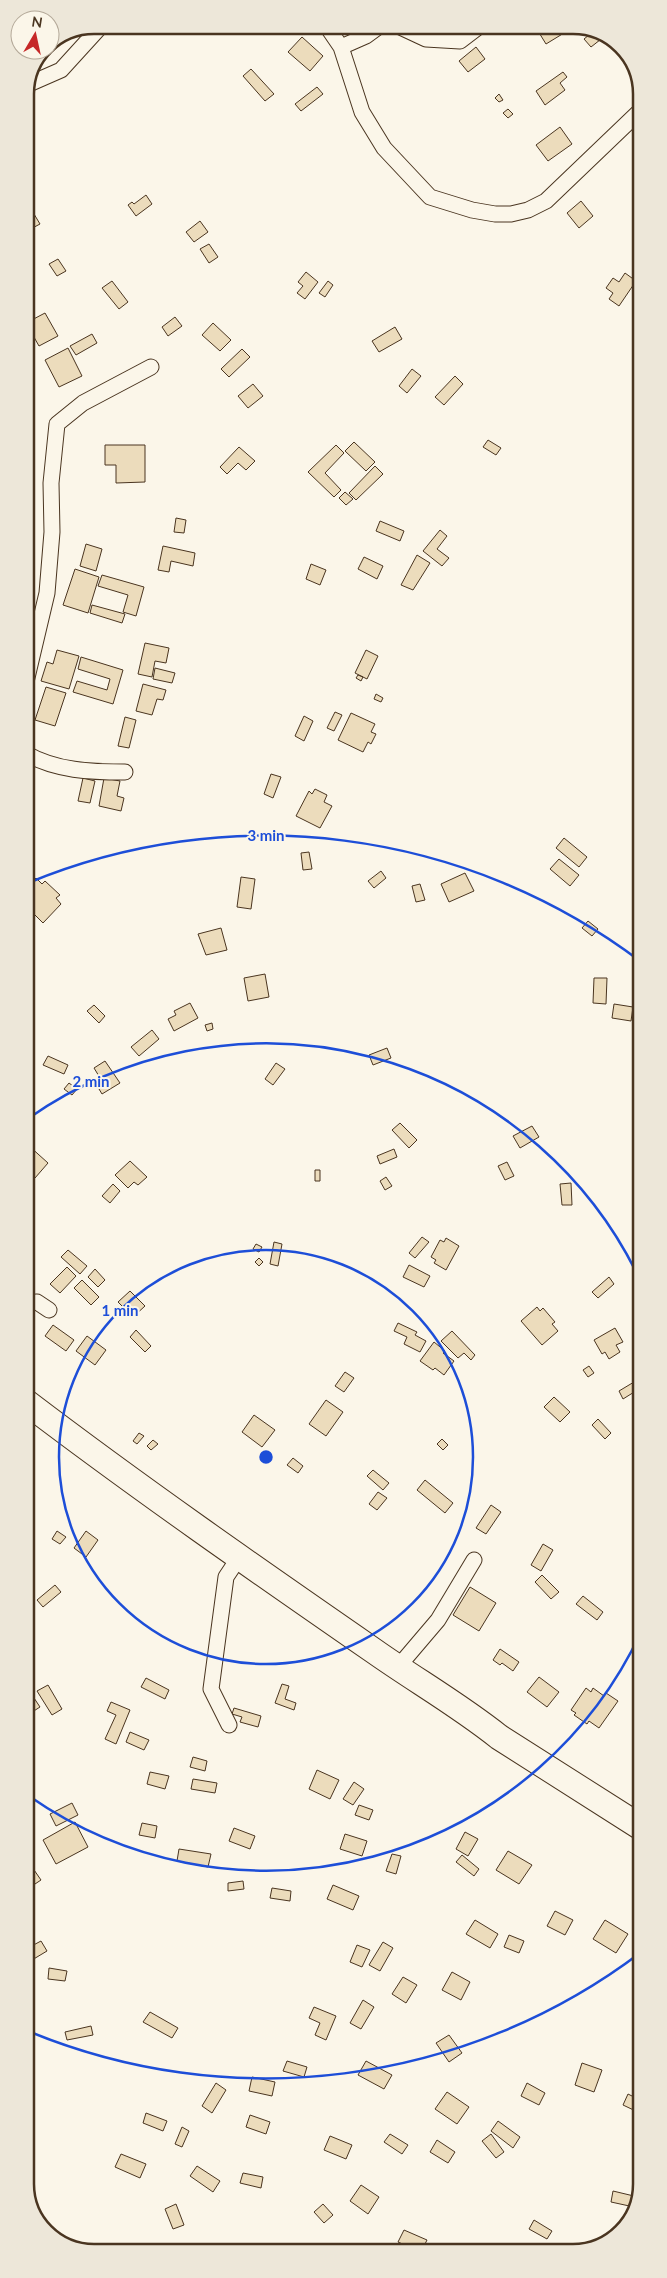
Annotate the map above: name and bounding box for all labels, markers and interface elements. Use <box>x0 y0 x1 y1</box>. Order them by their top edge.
north arrow <box>10 10 60 60</box>
text: N <box>30 12 44 31</box>
text: 3 min <box>247 826 285 844</box>
text: 2 min <box>72 1072 110 1090</box>
text: 1 min <box>101 1301 139 1319</box>
centre of rings <box>257 1448 275 1466</box>

